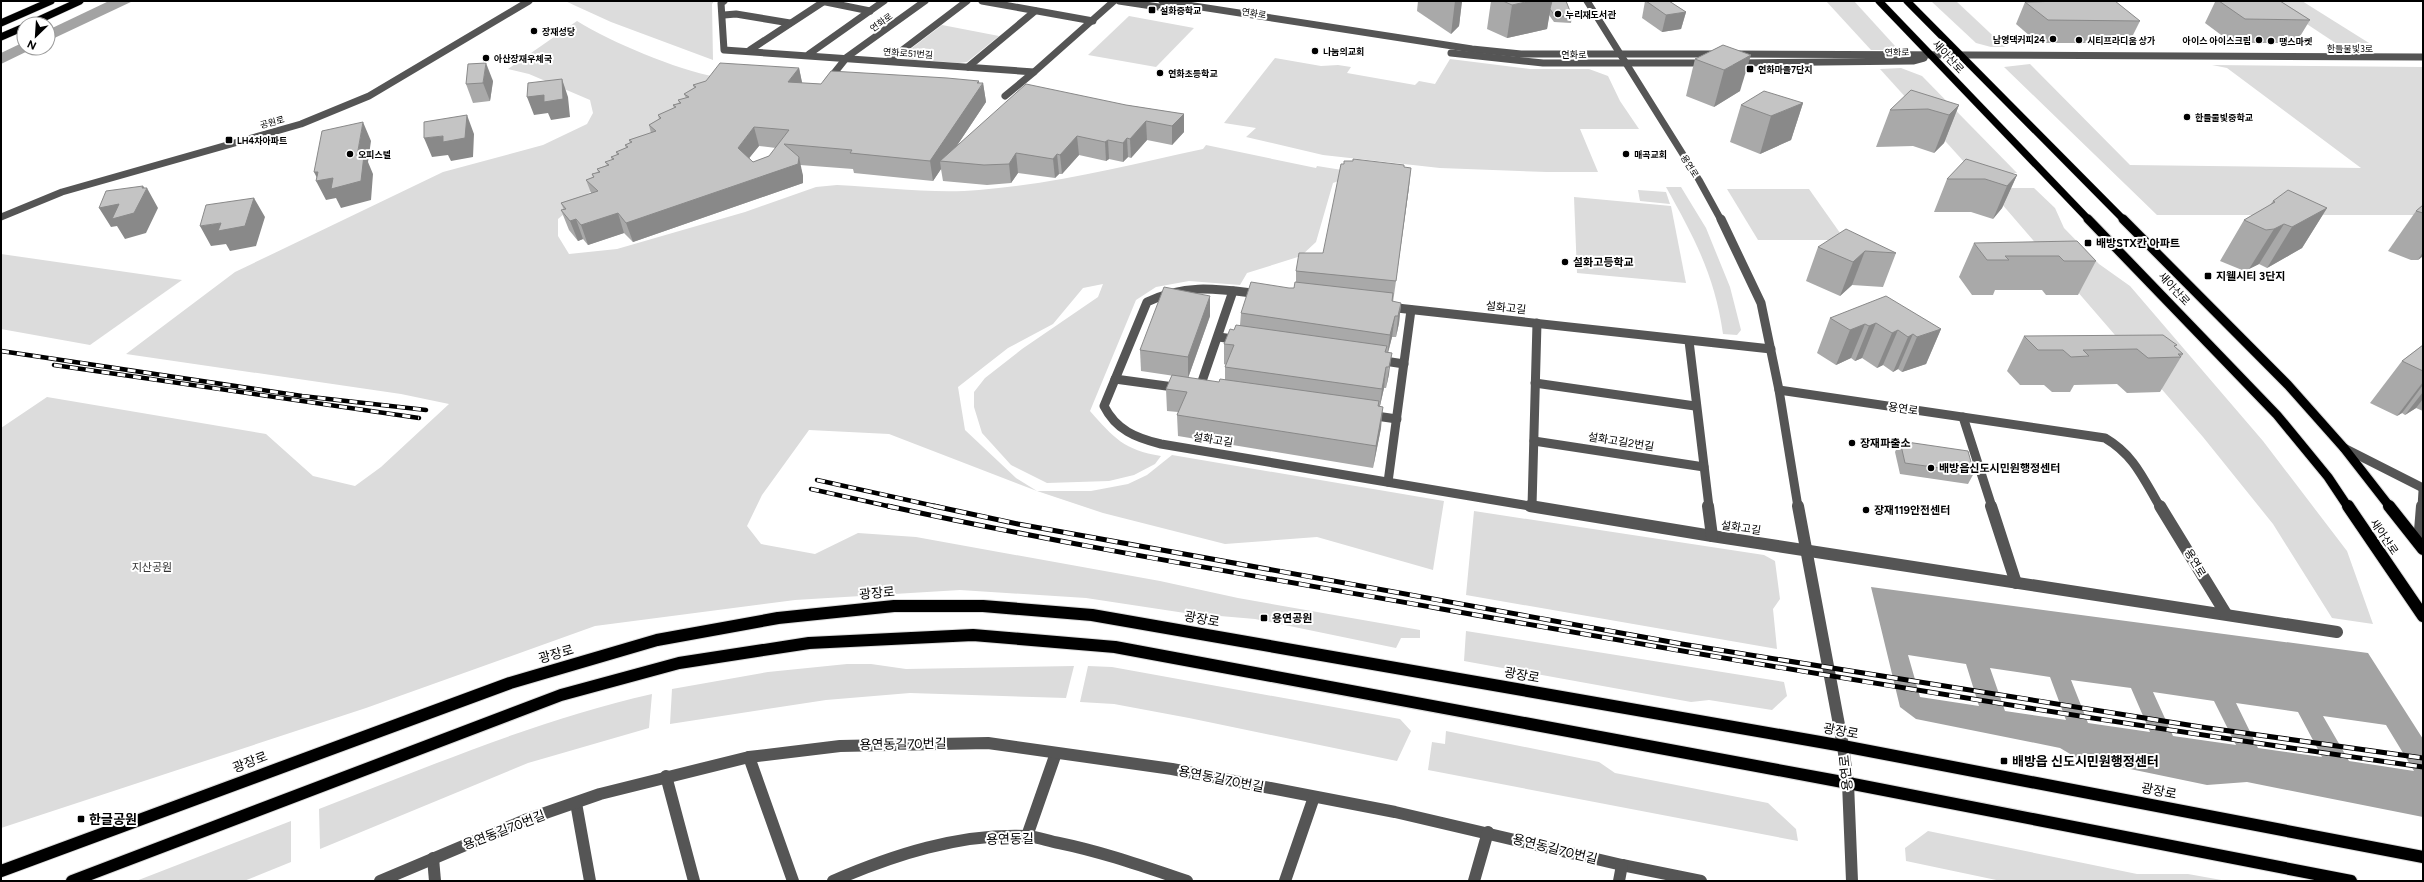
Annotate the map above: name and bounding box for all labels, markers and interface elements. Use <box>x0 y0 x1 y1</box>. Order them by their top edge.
marker: 설화중학교 <box>1147 5 1157 15</box>
place label: 설화중학교 <box>1160 5 1201 16</box>
street label: 연화로 <box>1241 6 1267 20</box>
marker: 누리재도서관 <box>1553 9 1563 19</box>
place label: 누리재도서관 <box>1565 9 1616 20</box>
street label: 연화로 <box>868 10 894 34</box>
north arrow <box>16 16 56 56</box>
marker: 장재성당 <box>529 26 539 36</box>
place label: 장재성당 <box>542 26 576 37</box>
place label: 남영댁커피24 <box>1993 34 2045 45</box>
marker: 남영댁커피24 <box>2048 34 2058 44</box>
marker: 시티프라디움 상가 <box>2074 35 2084 45</box>
place label: 시티프라디움 상가 <box>2087 35 2155 46</box>
place label: 아이스 아이스크림 <box>2183 35 2251 46</box>
marker: 아이스 아이스크림 <box>2254 35 2264 45</box>
marker: 땡스마켓 <box>2266 36 2276 46</box>
place label: 땡스마켓 <box>2279 36 2313 47</box>
text: N <box>25 37 39 52</box>
street label: 새아산로 <box>1929 38 1967 76</box>
street label: 한들물빛3로 <box>2327 43 2373 54</box>
street label: 연화로51번길 <box>883 46 933 60</box>
marker: 나눔의교회 <box>1310 46 1320 56</box>
place label: 나눔의교회 <box>1323 46 1364 57</box>
street label: 연화로 <box>1884 46 1910 58</box>
street label: 연화로 <box>1562 49 1586 60</box>
marker: 아산장재우체국 <box>481 53 491 63</box>
place label: 아산장재우체국 <box>494 53 553 64</box>
marker: 연화마을7단지 <box>1745 64 1755 74</box>
place label: 연화마을7단지 <box>1758 64 1813 75</box>
marker: 연화초등학교 <box>1155 68 1165 78</box>
place label: 연화초등학교 <box>1168 68 1218 79</box>
marker: 한들물빛중학교 <box>2182 112 2192 122</box>
place label: 한들물빛중학교 <box>2195 112 2253 123</box>
street label: 공원로 <box>259 113 285 131</box>
marker: LH4차아파트 <box>224 135 234 145</box>
place label: LH4차아파트 <box>237 135 287 146</box>
marker: 오피스텔 <box>345 149 355 159</box>
place label: 오피스텔 <box>358 149 391 160</box>
marker: 매곡교회 <box>1621 149 1631 159</box>
place label: 매곡교회 <box>1634 149 1667 160</box>
street label: 용연로 <box>1679 153 1701 179</box>
place label: 배방STX칸 아파트 <box>2096 237 2180 250</box>
marker: 배방STX칸 아파트 <box>2083 238 2093 248</box>
place label: 설화고등학교 <box>1573 256 1634 269</box>
marker: 설화고등학교 <box>1560 257 1570 267</box>
street label: 새아산로 <box>2155 270 2193 308</box>
place label: 지웰시티 3단지 <box>2216 270 2285 283</box>
marker: 지웰시티 3단지 <box>2203 271 2213 281</box>
street label: 설화고길 <box>1485 299 1527 317</box>
street label: 용연로 <box>1887 400 1919 418</box>
street label: 설화고길 <box>1192 430 1234 450</box>
street label: 설화고길2번길 <box>1587 430 1655 454</box>
place label: 장재파출소 <box>1860 437 1911 450</box>
marker: 장재파출소 <box>1847 438 1857 448</box>
place label: 배방읍신도시민원행정센터 <box>1939 462 2060 475</box>
marker: 배방읍신도시민원행정센터 <box>1926 463 1936 473</box>
place label: 장재119안전센터 <box>1874 504 1950 517</box>
marker: 장재119안전센터 <box>1861 505 1871 515</box>
street label: 새아산로 <box>2367 517 2401 557</box>
street label: 설화고길 <box>1720 519 1762 537</box>
street label: 용연로 <box>2182 547 2208 579</box>
park label: 지산공원 <box>132 561 172 574</box>
street label: 광장로 <box>858 584 896 602</box>
street label: 광장로 <box>1183 608 1221 630</box>
place label: 용연공원 <box>1272 612 1312 625</box>
marker: 용연공원 <box>1259 613 1269 623</box>
street label: 광장로 <box>537 642 575 666</box>
street label: 광장로 <box>1503 664 1541 686</box>
street label: 광장로 <box>1822 720 1860 742</box>
street label: 용연동길70번길 <box>859 736 947 752</box>
street label: 광장로 <box>231 749 269 775</box>
street label: 용연로 <box>1837 754 1855 792</box>
place label: 배방읍 신도시민원행정센터 <box>2012 754 2159 769</box>
marker: 배방읍 신도시민원행정센터 <box>1999 756 2009 766</box>
street label: 용연동길70번길 <box>1177 763 1265 795</box>
street label: 광장로 <box>2140 780 2178 802</box>
street label: 용연동길70번길 <box>461 807 547 853</box>
place label: 한글공원 <box>89 812 137 827</box>
marker: 한글공원 <box>76 814 86 824</box>
street label: 용연동길 <box>986 831 1034 847</box>
street label: 용연동길70번길 <box>1511 831 1599 867</box>

